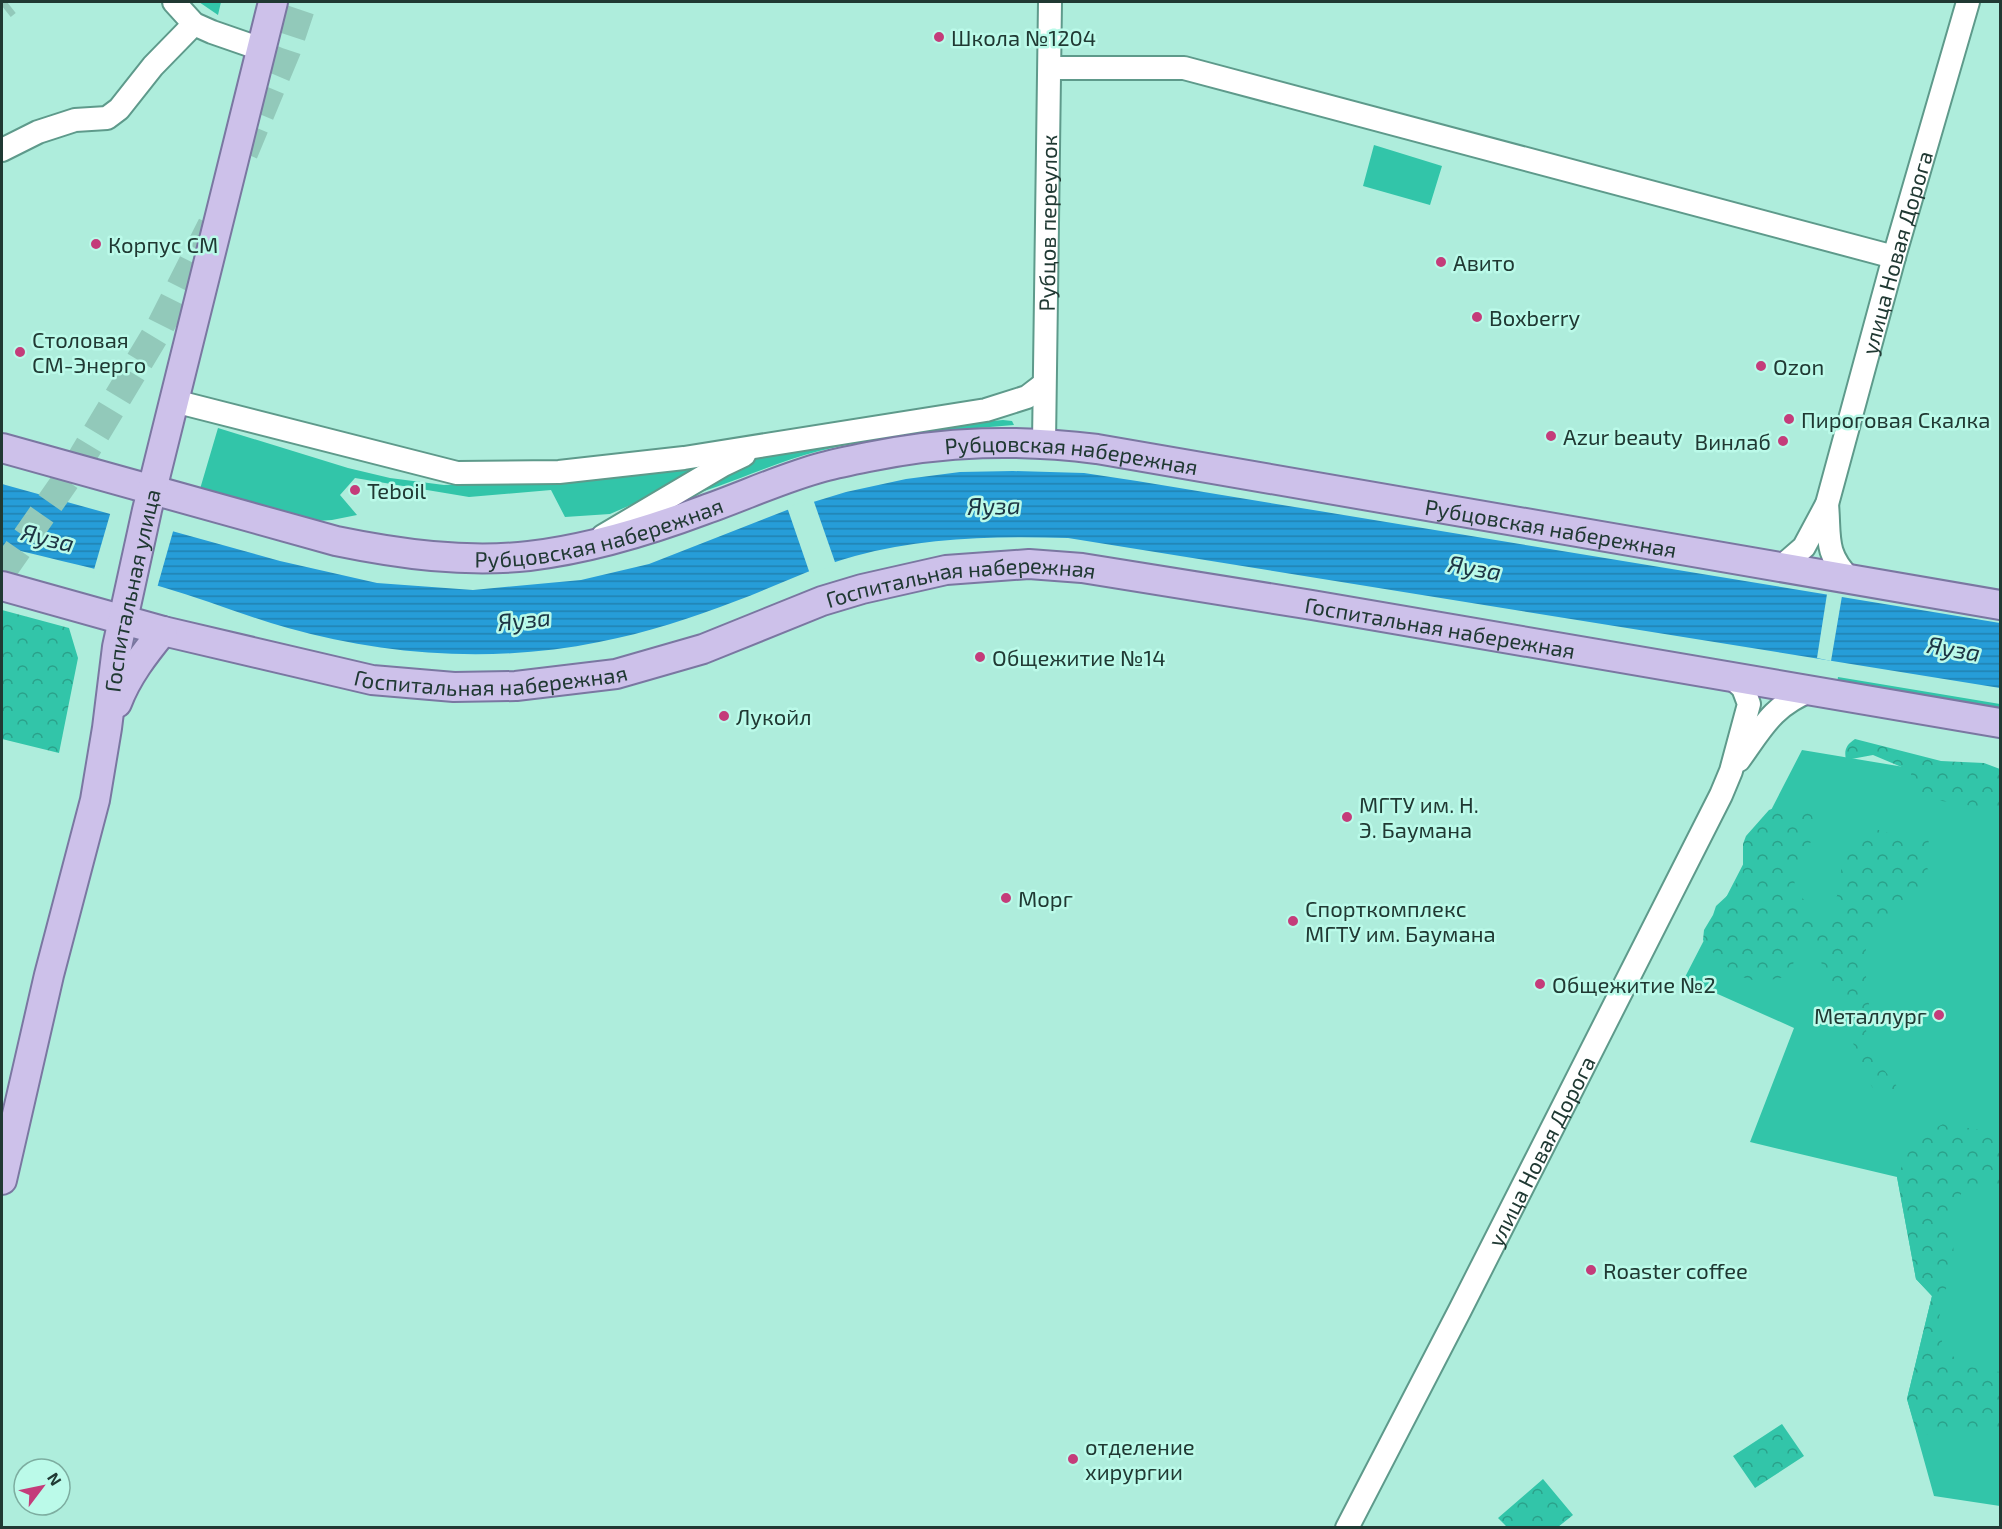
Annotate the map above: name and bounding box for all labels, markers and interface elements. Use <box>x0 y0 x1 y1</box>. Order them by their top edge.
place label: Школа №1204 <box>951 24 1096 50</box>
marker: Школа №1204 <box>932 30 946 44</box>
street label: Рубцов переулок <box>1033 134 1062 312</box>
street label: улица Новая Дорога <box>1855 148 1937 358</box>
place label: Корпус СМ <box>108 231 218 258</box>
marker: Корпус СМ <box>89 237 103 251</box>
place label: Авито <box>1453 249 1515 275</box>
marker: Авито <box>1434 255 1448 269</box>
place label: Boxberry <box>1489 304 1581 330</box>
marker: Boxberry <box>1470 310 1484 324</box>
place label: Столовая СМ-Энерго <box>32 326 146 377</box>
marker: Столовая СМ-Энерго <box>13 345 27 359</box>
place label: Ozon <box>1773 353 1824 379</box>
marker: Ozon <box>1754 359 1768 373</box>
place label: Пироговая Скалка <box>1801 406 1991 432</box>
marker: Пироговая Скалка <box>1782 412 1796 426</box>
place label: Azur beauty <box>1563 423 1683 449</box>
place label: Винлаб <box>1695 428 1771 454</box>
marker: Azur beauty <box>1544 429 1558 443</box>
street label: Рубцовская набережная <box>943 430 1200 479</box>
marker: Винлаб <box>1776 434 1790 448</box>
place label: Teboil <box>367 477 427 503</box>
marker: Teboil <box>348 483 362 497</box>
street label: Госпитальная улица <box>99 486 165 694</box>
water label: Яуза <box>967 490 1021 520</box>
street label: Рубцовская набережная <box>474 491 726 572</box>
street label: Рубцовская набережная <box>1423 493 1679 562</box>
water label: Яуза <box>19 516 77 558</box>
water label: Яуза <box>1446 548 1504 586</box>
street label: Госпитальная набережная <box>822 551 1098 612</box>
street label: Госпитальная набережная <box>1303 591 1577 663</box>
water label: Яуза <box>496 602 552 636</box>
water label: Яуза <box>1925 629 1983 667</box>
place label: Общежитие №14 <box>992 644 1166 670</box>
marker: Общежитие №14 <box>973 650 987 664</box>
street label: Госпитальная набережная <box>352 658 630 700</box>
place label: Лукойл <box>736 703 812 730</box>
marker: Лукойл <box>717 709 731 723</box>
place label: МГТУ им. Н. Э. Баумана <box>1359 791 1479 843</box>
marker: МГТУ им. Н. Э. Баумана <box>1340 810 1354 824</box>
place label: Морг <box>1018 885 1073 911</box>
marker: Морг <box>999 891 1013 905</box>
place label: Спорткомплекс МГТУ им. Баумана <box>1305 895 1496 947</box>
marker: Спорткомплекс МГТУ им. Баумана <box>1286 914 1300 928</box>
place label: Общежитие №2 <box>1552 971 1716 997</box>
marker: Общежитие №2 <box>1533 977 1547 991</box>
place label: Металлург <box>1814 1002 1927 1029</box>
marker: Металлург <box>1932 1008 1946 1022</box>
street label: улица Новая Дорога <box>1482 1051 1600 1251</box>
place label: Roaster coffee <box>1603 1257 1748 1283</box>
marker: Roaster coffee <box>1584 1263 1598 1277</box>
place label: отделение хирургии <box>1085 1433 1195 1485</box>
marker: отделение хирургии <box>1066 1452 1080 1466</box>
north arrow <box>12 1457 72 1517</box>
text: N <box>44 1469 66 1489</box>

